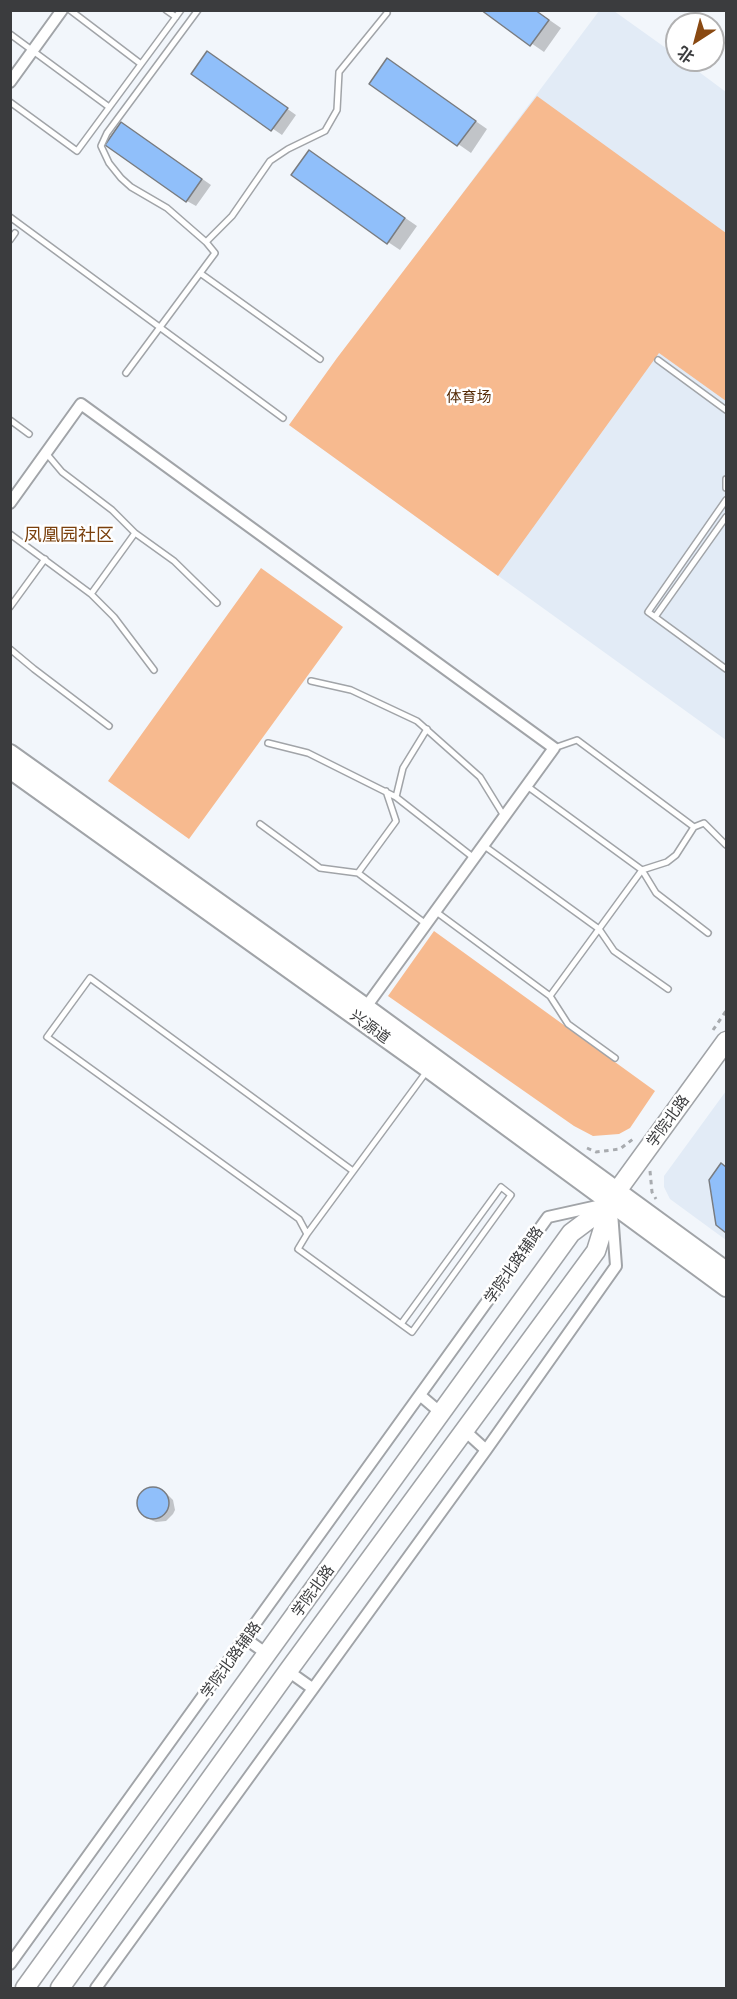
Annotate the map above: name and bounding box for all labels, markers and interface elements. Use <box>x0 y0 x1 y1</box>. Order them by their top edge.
north arrow <box>665 12 725 72</box>
text: 北 <box>674 43 697 67</box>
park label: 体育场 <box>447 388 491 406</box>
district label: 凤凰园社区 <box>24 524 114 546</box>
street label: 兴源道 <box>347 1006 393 1048</box>
street label: 学院北路 <box>643 1091 693 1151</box>
street label: 学院北路辅路 <box>481 1223 547 1307</box>
street label: 学院北路 <box>288 1561 338 1621</box>
street label: 学院北路辅路 <box>197 1618 265 1702</box>

